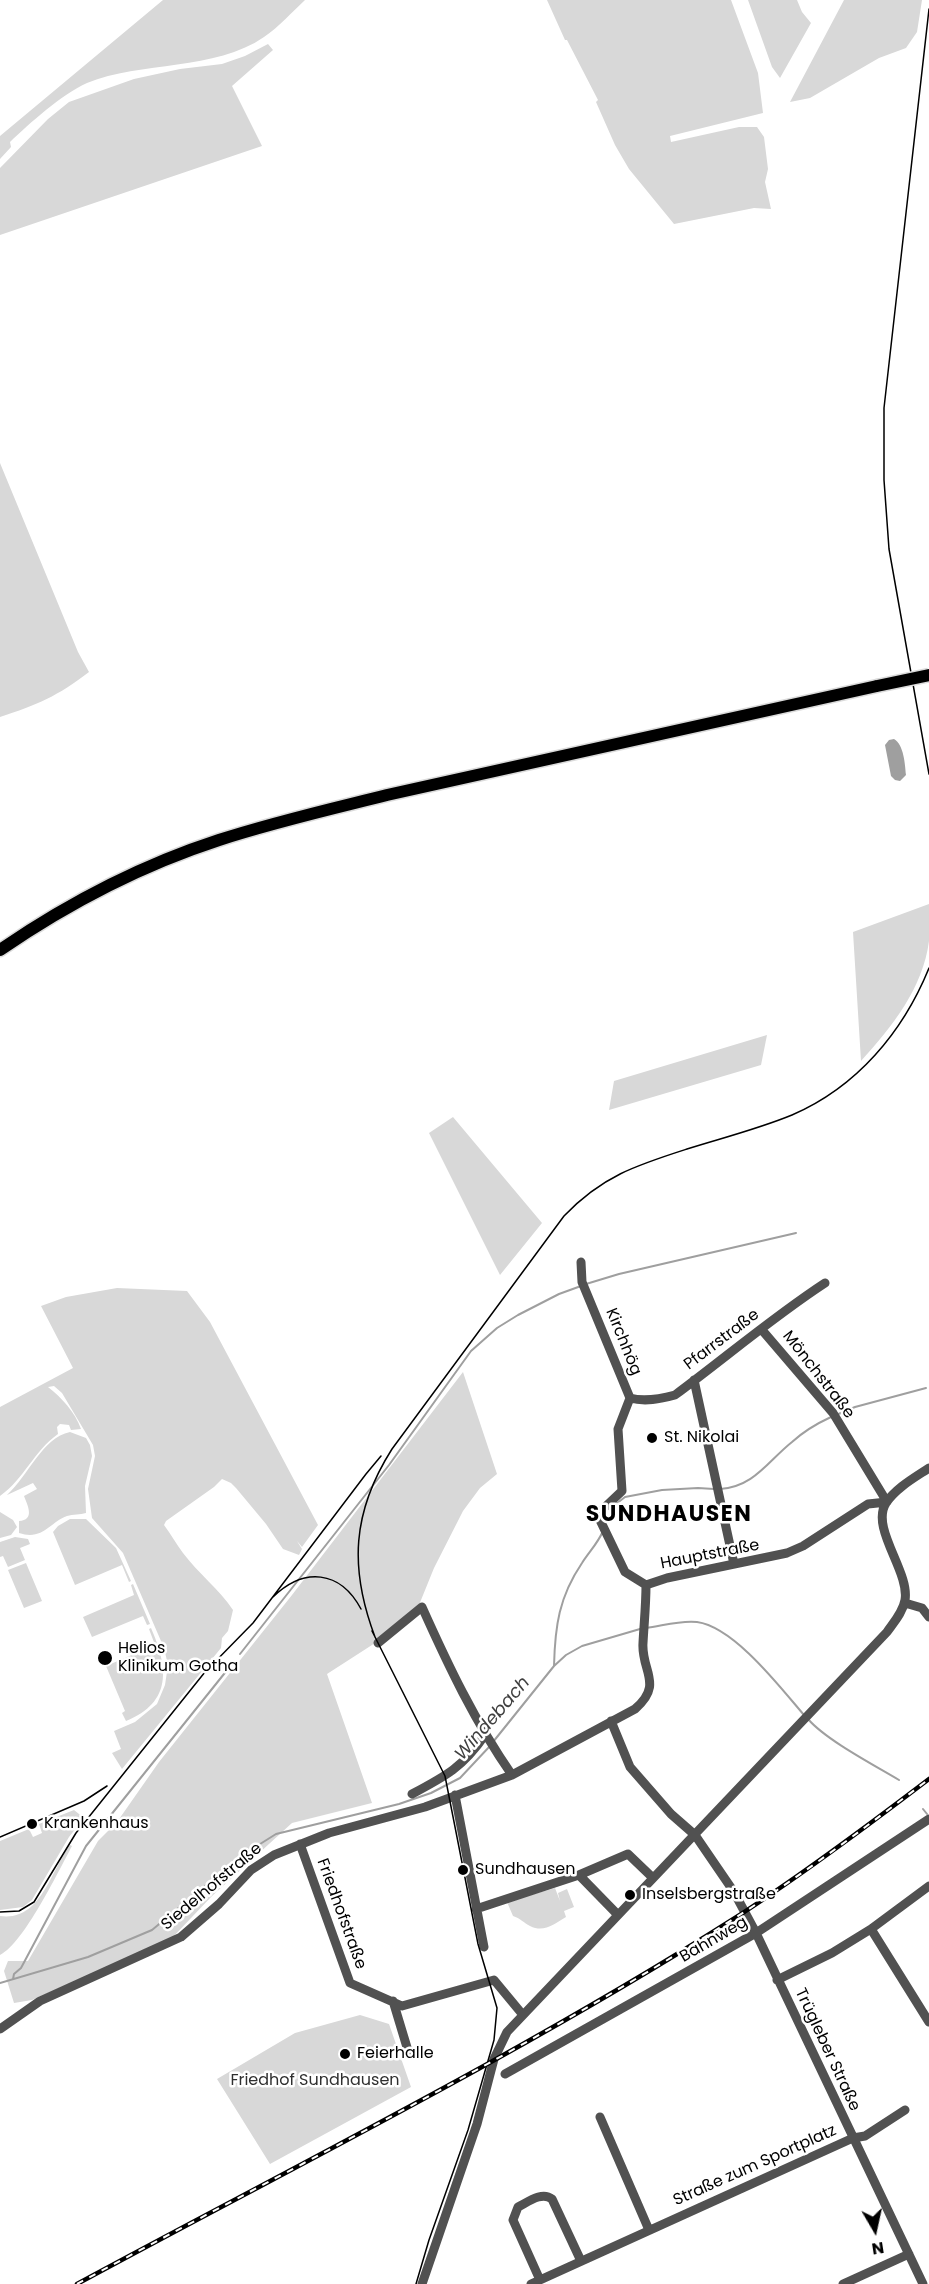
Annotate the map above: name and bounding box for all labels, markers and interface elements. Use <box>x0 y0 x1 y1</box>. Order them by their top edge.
street label: Kirchhög <box>601 1306 645 1378</box>
street label: Pfarrstraße <box>681 1306 763 1374</box>
street label: Mönchstraße <box>778 1327 858 1423</box>
place label: St. Nikolai <box>664 1428 739 1448</box>
marker: St. Nikolai <box>645 1431 659 1445</box>
district label: SUNDHAUSEN <box>586 1502 752 1528</box>
street label: Hauptstraße <box>659 1536 761 1574</box>
place label: Helios Klinikum Gotha <box>118 1639 238 1677</box>
marker: Helios Klinikum Gotha <box>96 1649 114 1667</box>
water label: Windebach <box>451 1673 535 1765</box>
place label: Krankenhaus <box>44 1814 149 1834</box>
marker: Krankenhaus <box>25 1817 39 1831</box>
street label: Siedelhofstraße <box>158 1839 266 1935</box>
street label: Friedhofstraße <box>312 1856 370 1972</box>
place label: Sundhausen <box>475 1860 575 1880</box>
marker: Sundhausen <box>456 1863 470 1877</box>
place label: Inselsbergstraße <box>642 1885 776 1905</box>
marker: Inselsbergstraße <box>623 1888 637 1902</box>
street label: Bahnweg <box>677 1913 751 1967</box>
street label: Trügleber Straße <box>790 1986 864 2114</box>
place label: Feierhalle <box>357 2044 434 2064</box>
marker: Feierhalle <box>338 2047 352 2061</box>
park label: Friedhof Sundhausen <box>230 2071 400 2091</box>
street label: Straße zum Sportplatz <box>671 2121 839 2211</box>
north arrow <box>845 2200 905 2260</box>
text: N <box>870 2236 886 2261</box>

